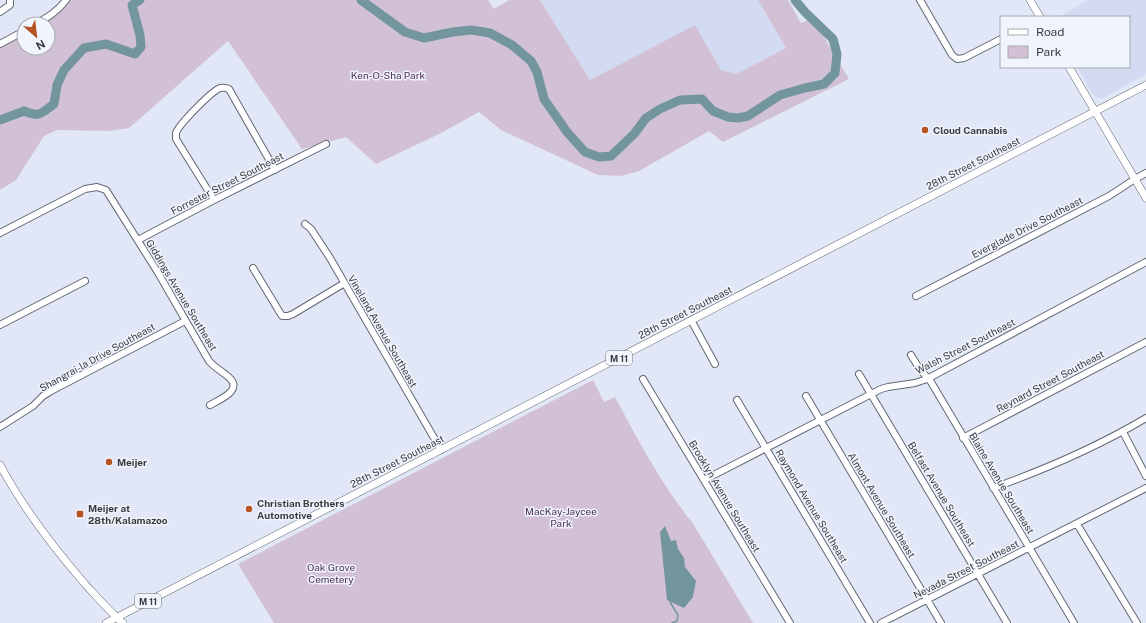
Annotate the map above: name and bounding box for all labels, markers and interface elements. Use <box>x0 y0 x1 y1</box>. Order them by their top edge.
north arrow <box>16 16 56 56</box>
legend <box>1000 16 1130 68</box>
text: Road <box>1036 25 1064 39</box>
text: N <box>34 38 47 52</box>
text: Park <box>1036 45 1062 59</box>
park label: Ken-O-Sha Park <box>351 69 426 81</box>
place label: Cloud Cannabis <box>933 124 1007 136</box>
marker: Cloud Cannabis <box>920 125 930 135</box>
street label: 28th Street Southeast <box>924 134 1022 192</box>
street label: Forrester Street Southeast <box>169 149 285 217</box>
street label: Everglade Drive Southeast <box>969 194 1085 260</box>
street label: Giddings Avenue Southeast <box>144 237 220 353</box>
street label: Vineland Avenue Southeast <box>346 273 420 389</box>
street label: 28th Street Southeast <box>636 283 734 341</box>
street label: Walsh Street Southeast <box>913 316 1017 376</box>
street label: Shangrai-la Drive Southeast <box>37 320 157 394</box>
street label: Reynard Street Southeast <box>994 347 1106 415</box>
road number: M 11 <box>606 351 632 365</box>
street label: Blaine Avenue Southeast <box>967 430 1037 536</box>
street label: 28th Street Southeast <box>348 432 446 490</box>
street label: Brooklyn Avenue Southeast <box>687 438 763 554</box>
street label: Belfast Avenue Southeast <box>906 439 978 549</box>
street label: Raymond Avenue Southeast <box>773 447 851 565</box>
street label: Almont Avenue Southeast <box>846 450 918 560</box>
place label: Meijer <box>117 456 147 468</box>
marker: Meijer <box>104 457 114 467</box>
place label: Christian Brothers Automotive <box>257 497 345 521</box>
place label: Meijer at 28th/Kalamazoo <box>88 502 168 526</box>
marker: Christian Brothers Automotive <box>244 504 254 514</box>
park label: MacKay-Jaycee Park <box>525 505 597 529</box>
marker: Meijer at 28th/Kalamazoo <box>75 509 85 519</box>
street label: Nevada Street Southeast <box>911 537 1021 601</box>
park label: Oak Grove Cemetery <box>307 561 355 585</box>
road number: M 11 <box>135 594 161 608</box>

